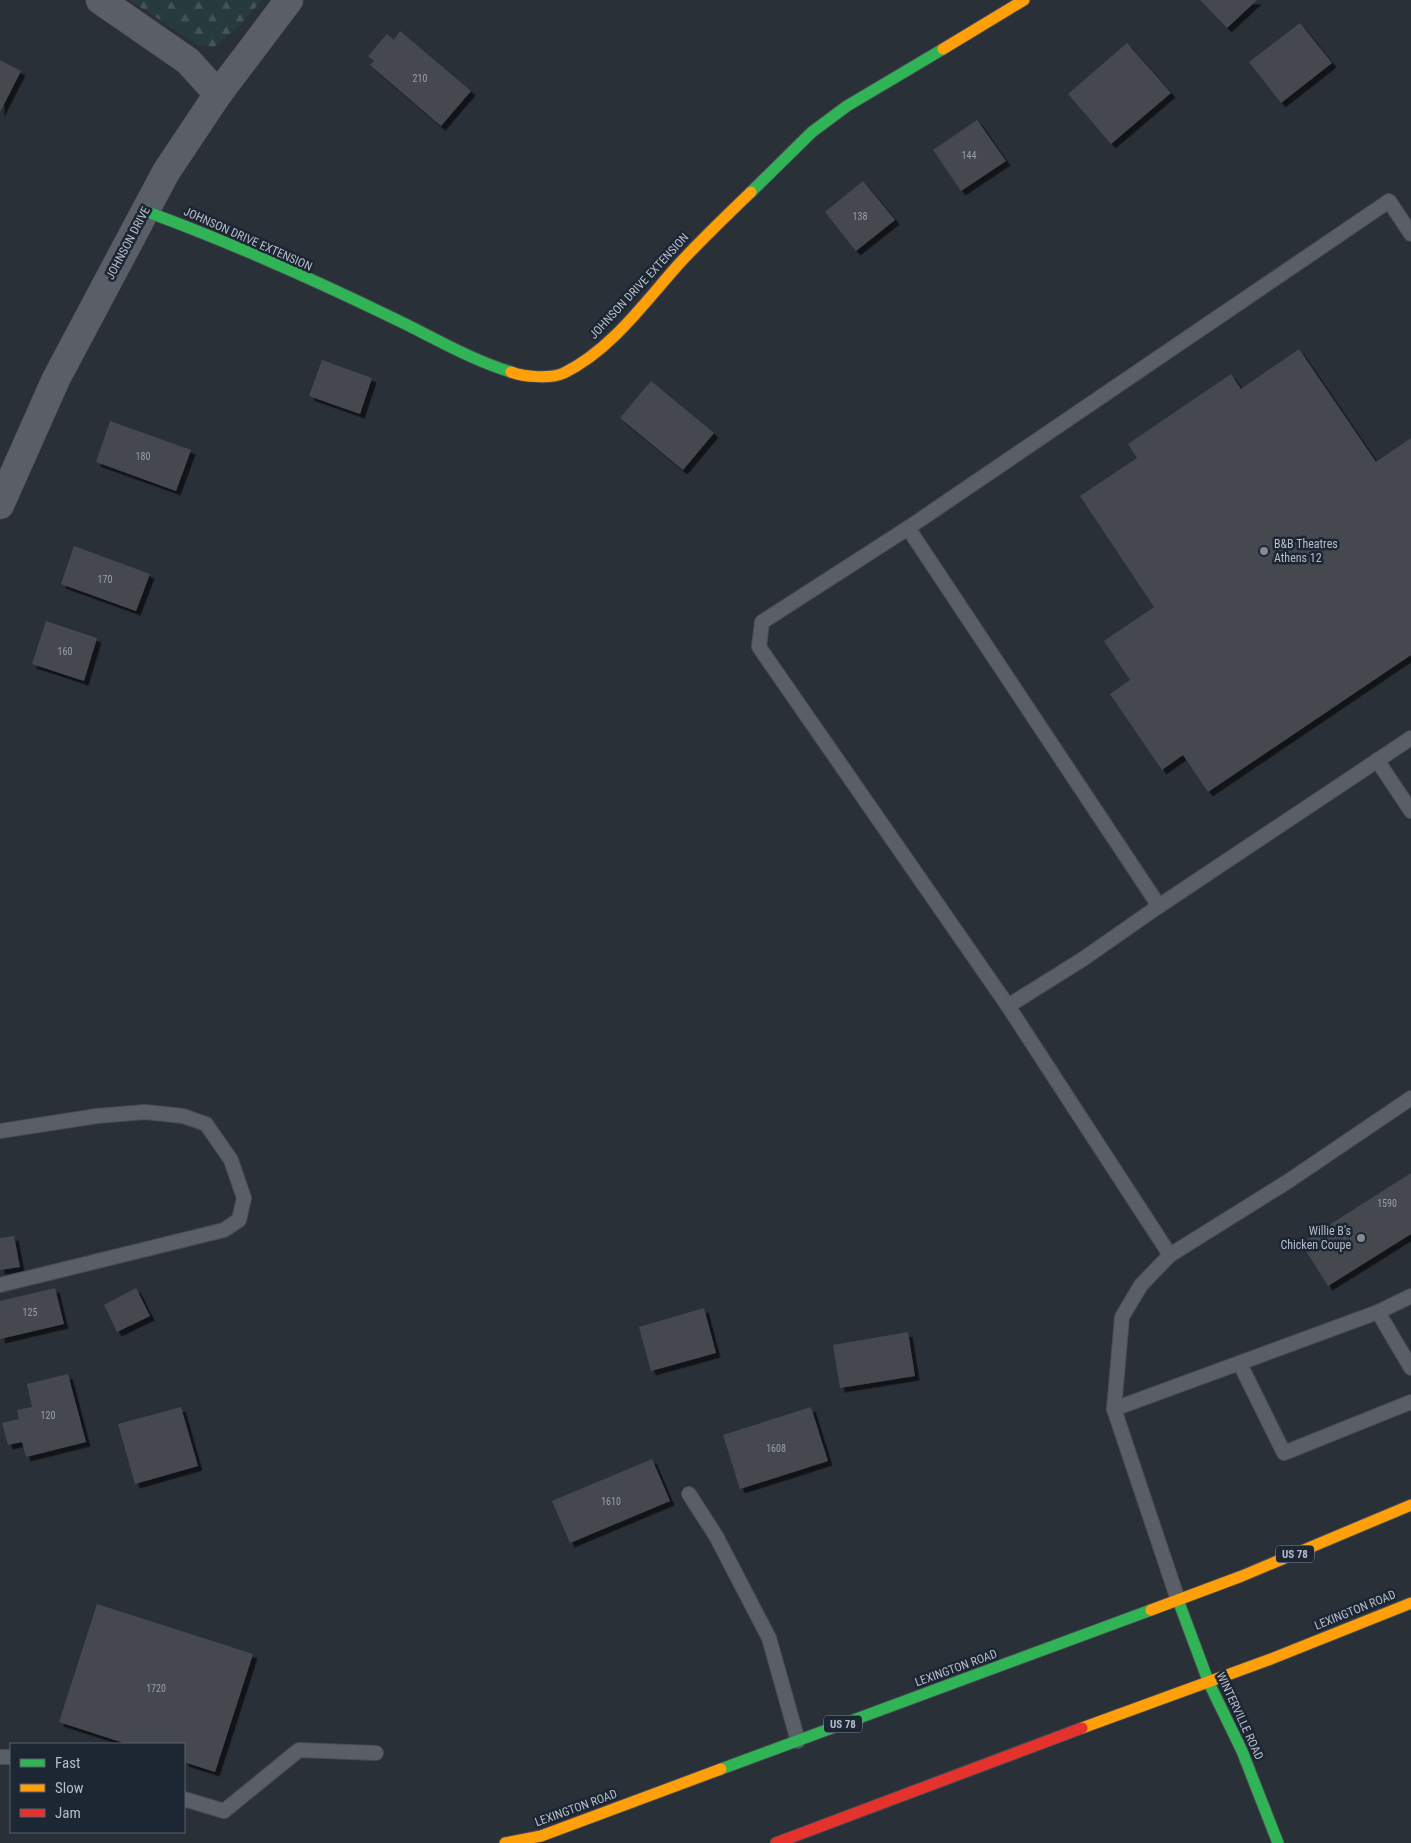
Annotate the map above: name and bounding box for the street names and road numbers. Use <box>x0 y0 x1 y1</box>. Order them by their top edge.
street label: JOHNSON DRIVE <box>103 204 153 282</box>
street label: JOHNSON DRIVE EXTENSION <box>182 204 314 274</box>
street label: JOHNSON DRIVE EXTENSION <box>586 230 692 342</box>
road number: US 78 <box>1276 1546 1314 1562</box>
street label: LEXINGTON ROAD <box>1312 1587 1398 1633</box>
street label: LEXINGTON ROAD <box>913 1647 999 1689</box>
street label: WINTERVILLE ROAD <box>1214 1670 1266 1762</box>
road number: US 78 <box>824 1716 862 1732</box>
street label: LEXINGTON ROAD <box>533 1787 619 1829</box>

